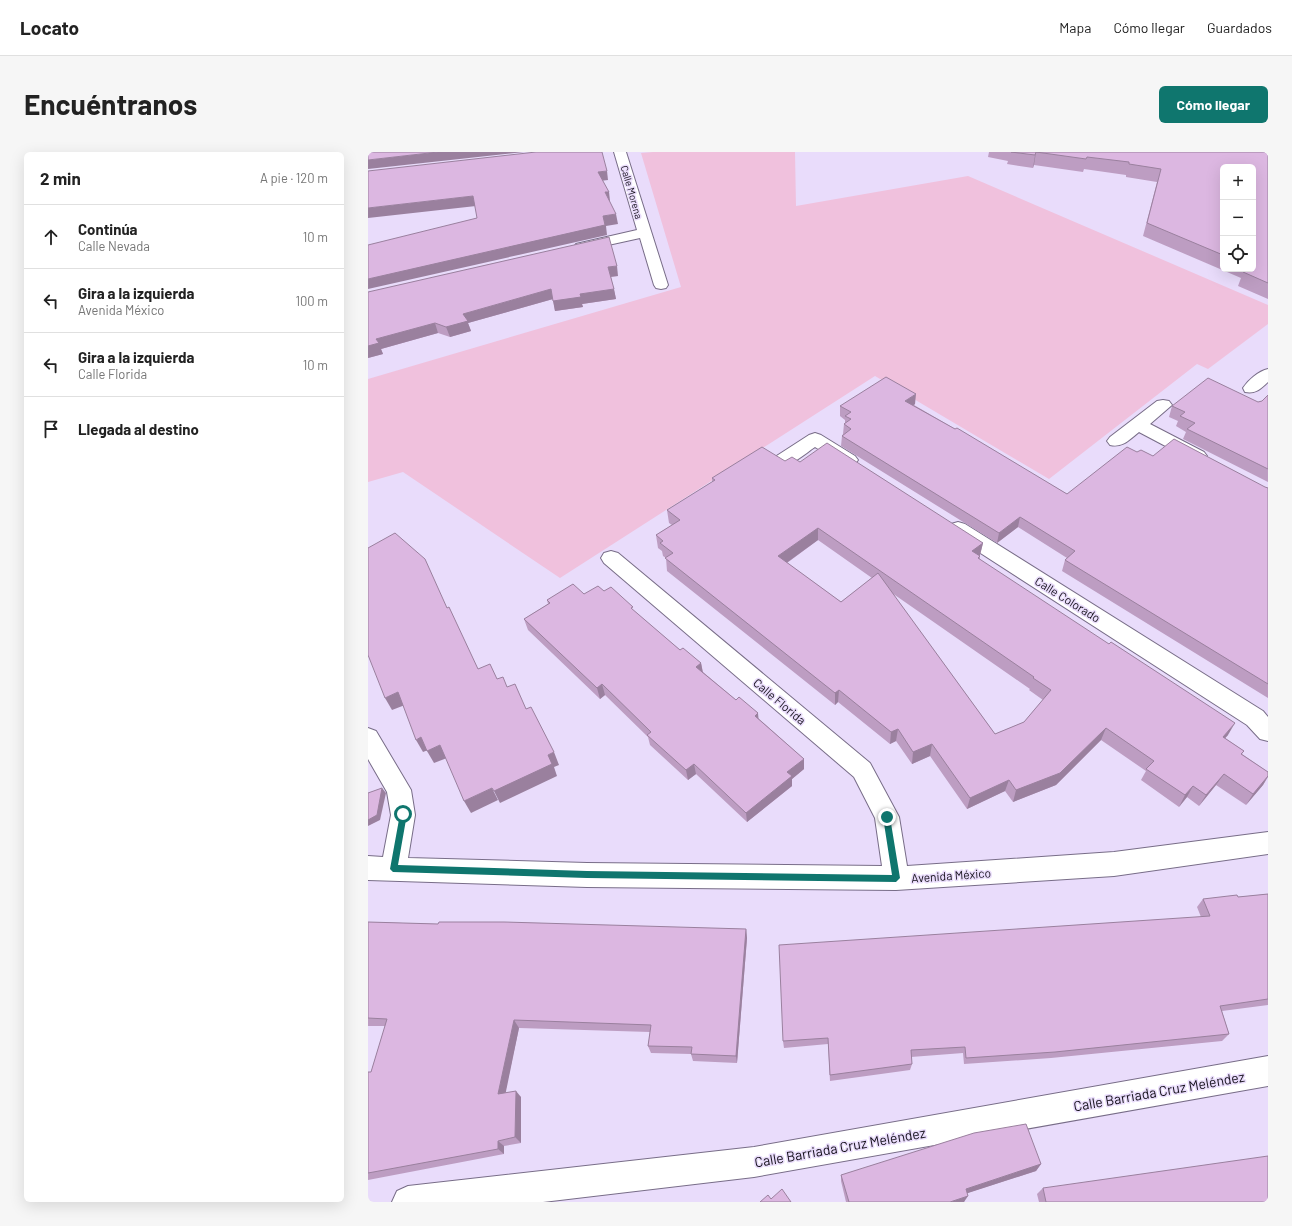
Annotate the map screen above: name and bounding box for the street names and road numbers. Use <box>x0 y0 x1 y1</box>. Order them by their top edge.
street label: Calle Morena <box>619 164 645 220</box>
street label: Calle Colorado <box>1033 573 1103 625</box>
street label: Calle Florida <box>751 675 809 727</box>
street label: Avenida México <box>911 865 991 885</box>
street label: Calle Barriada Cruz Meléndez <box>1072 1068 1246 1114</box>
street label: Calle Barriada Cruz Meléndez <box>753 1124 927 1170</box>

